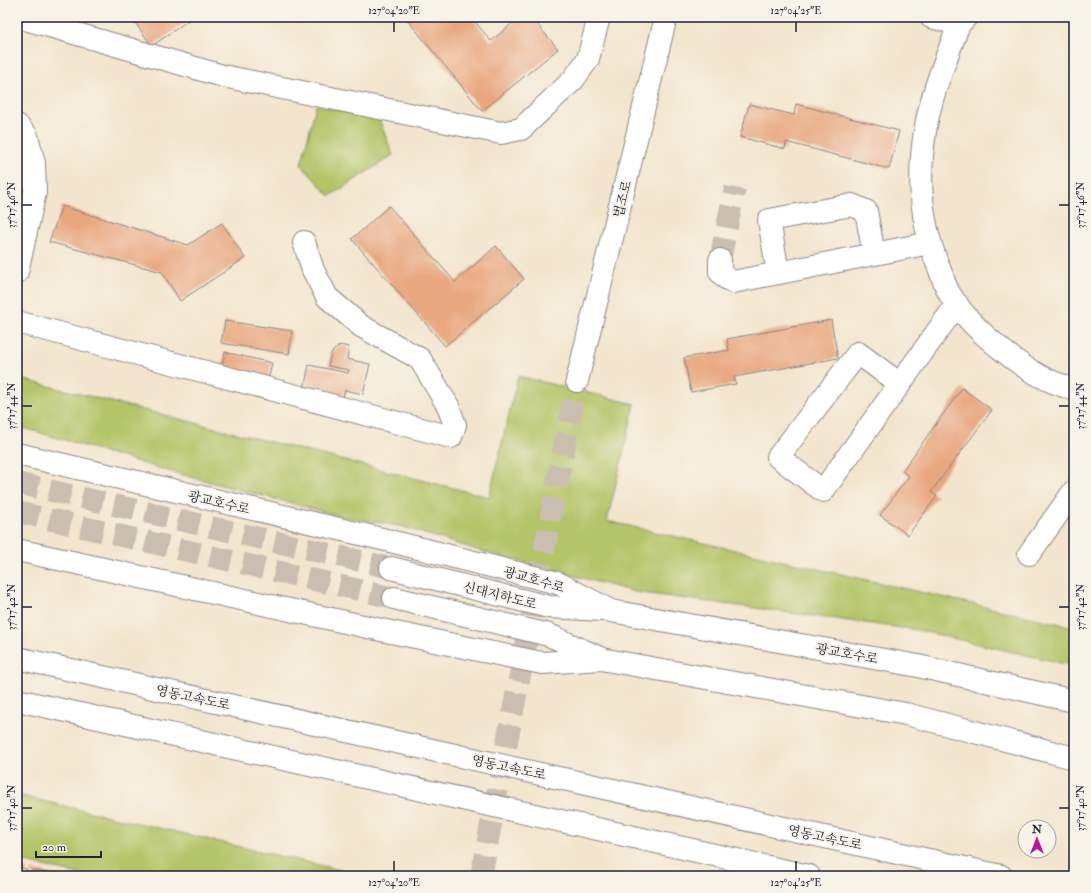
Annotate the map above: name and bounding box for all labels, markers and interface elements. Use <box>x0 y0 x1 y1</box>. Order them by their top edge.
text: 127°04'20"E <box>368 5 420 17</box>
text: 127°04'25"E <box>771 5 821 17</box>
street label: 법조로 <box>611 179 635 219</box>
text: 37°17'46"N <box>6 182 18 228</box>
text: 37°17'46"N <box>1075 182 1087 228</box>
text: 37°17'44"N <box>6 383 18 429</box>
text: 37°17'44"N <box>1075 383 1087 429</box>
street label: 광교호수로 <box>186 488 252 518</box>
street label: 광교호수로 <box>501 564 567 596</box>
street label: 신대지하도로 <box>461 579 539 613</box>
text: 37°17'42"N <box>6 584 18 630</box>
text: 37°17'42"N <box>1075 584 1087 630</box>
street label: 광교호수로 <box>815 641 880 667</box>
street label: 영동고속도로 <box>154 682 232 714</box>
street label: 영동고속도로 <box>470 752 548 784</box>
text: 37°17'40"N <box>6 785 18 831</box>
text: 37°17'40"N <box>1075 785 1087 831</box>
north arrow <box>1017 819 1057 859</box>
street label: 영동고속도로 <box>786 822 864 854</box>
text: N <box>1031 823 1043 836</box>
scale bar <box>36 833 101 859</box>
text: 20 m <box>42 840 67 855</box>
text: 127°04'20"E <box>368 877 420 889</box>
text: 127°04'25"E <box>771 877 821 889</box>

